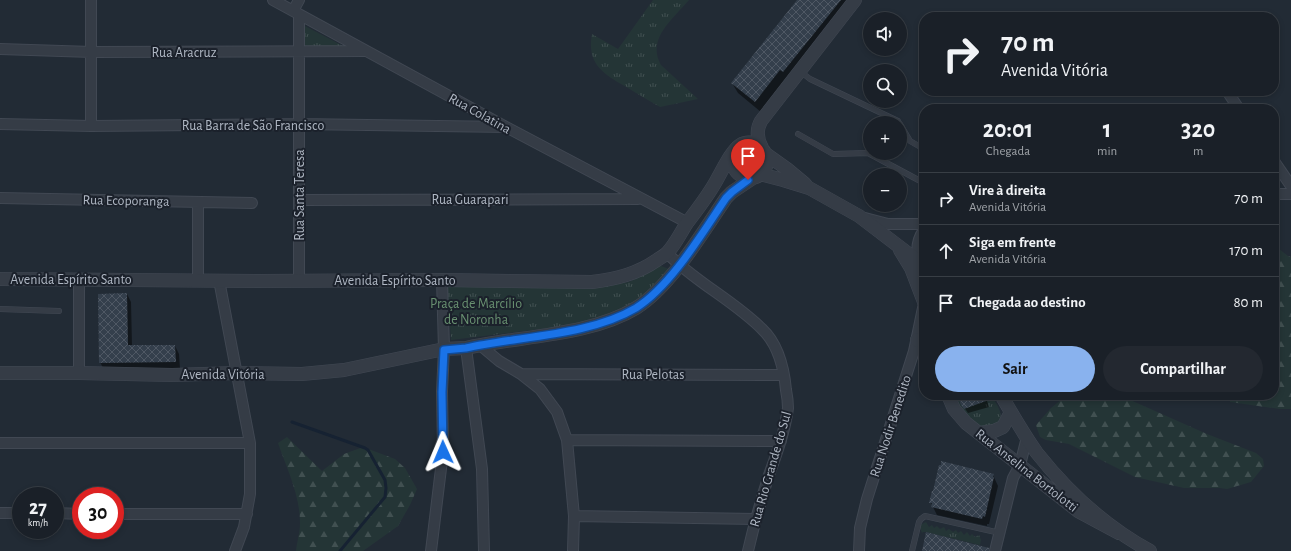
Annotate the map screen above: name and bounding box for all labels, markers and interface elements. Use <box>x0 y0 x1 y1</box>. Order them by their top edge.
map controls <box>863 12 907 212</box>
button: sound <box>863 12 907 56</box>
icon: right <box>935 28 987 80</box>
text: 70 m <box>1001 29 1055 57</box>
street label: Rua Aracruz <box>152 46 217 60</box>
text: Avenida Vitória <box>1001 62 1108 80</box>
button: search <box>863 64 907 108</box>
street label: Rua Colatina <box>446 91 513 137</box>
button: + <box>863 116 907 160</box>
text: 20:01 <box>983 118 1033 142</box>
text: 1 <box>1103 118 1111 142</box>
text: 320 <box>1181 118 1215 142</box>
street label: Rua Barra de São Francisco <box>182 119 324 133</box>
pin <box>731 139 765 180</box>
icon: arrive <box>737 145 759 167</box>
text: Chegada <box>986 145 1030 158</box>
text: min <box>1097 145 1117 158</box>
text: m <box>1193 145 1203 158</box>
street label: Rua Santa Teresa <box>293 149 307 241</box>
button: − <box>863 168 907 212</box>
text: Vire à direita <box>969 183 1046 198</box>
icon: right <box>935 188 957 210</box>
text: 70 m <box>1234 191 1263 206</box>
street label: Rua Ecoporanga <box>82 193 170 209</box>
street label: Rua Guarapari <box>431 193 509 207</box>
text: Avenida Vitória <box>969 201 1046 214</box>
text: Siga em frente <box>969 235 1056 250</box>
icon: ahead <box>935 240 957 262</box>
text: 170 m <box>1229 243 1263 258</box>
text: Avenida Vitória <box>969 253 1046 266</box>
street label: Avenida Espírito Santo <box>10 273 132 287</box>
street label: Avenida Espírito Santo <box>334 274 456 288</box>
icon: arrive <box>935 292 957 314</box>
text: Chegada ao destino <box>969 295 1086 310</box>
text: 80 m <box>1233 295 1263 310</box>
park label: Praça de Marcílio de Noronha <box>430 297 522 327</box>
button: Sair <box>935 346 1095 392</box>
button: Compartilhar <box>1103 346 1263 392</box>
street label: Avenida Vitória <box>181 368 265 382</box>
street label: Rua Pelotas <box>622 368 685 382</box>
street label: Rua Nodir Benedito <box>868 373 914 479</box>
street label: Rua Rio Grande do Sul <box>748 410 794 529</box>
street label: Rua Anselina Bortolotti <box>973 427 1080 515</box>
position arrow <box>422 431 464 473</box>
speed limit sign: 30 <box>72 487 124 539</box>
text: 27 <box>29 498 47 518</box>
text: km/h <box>28 518 48 528</box>

